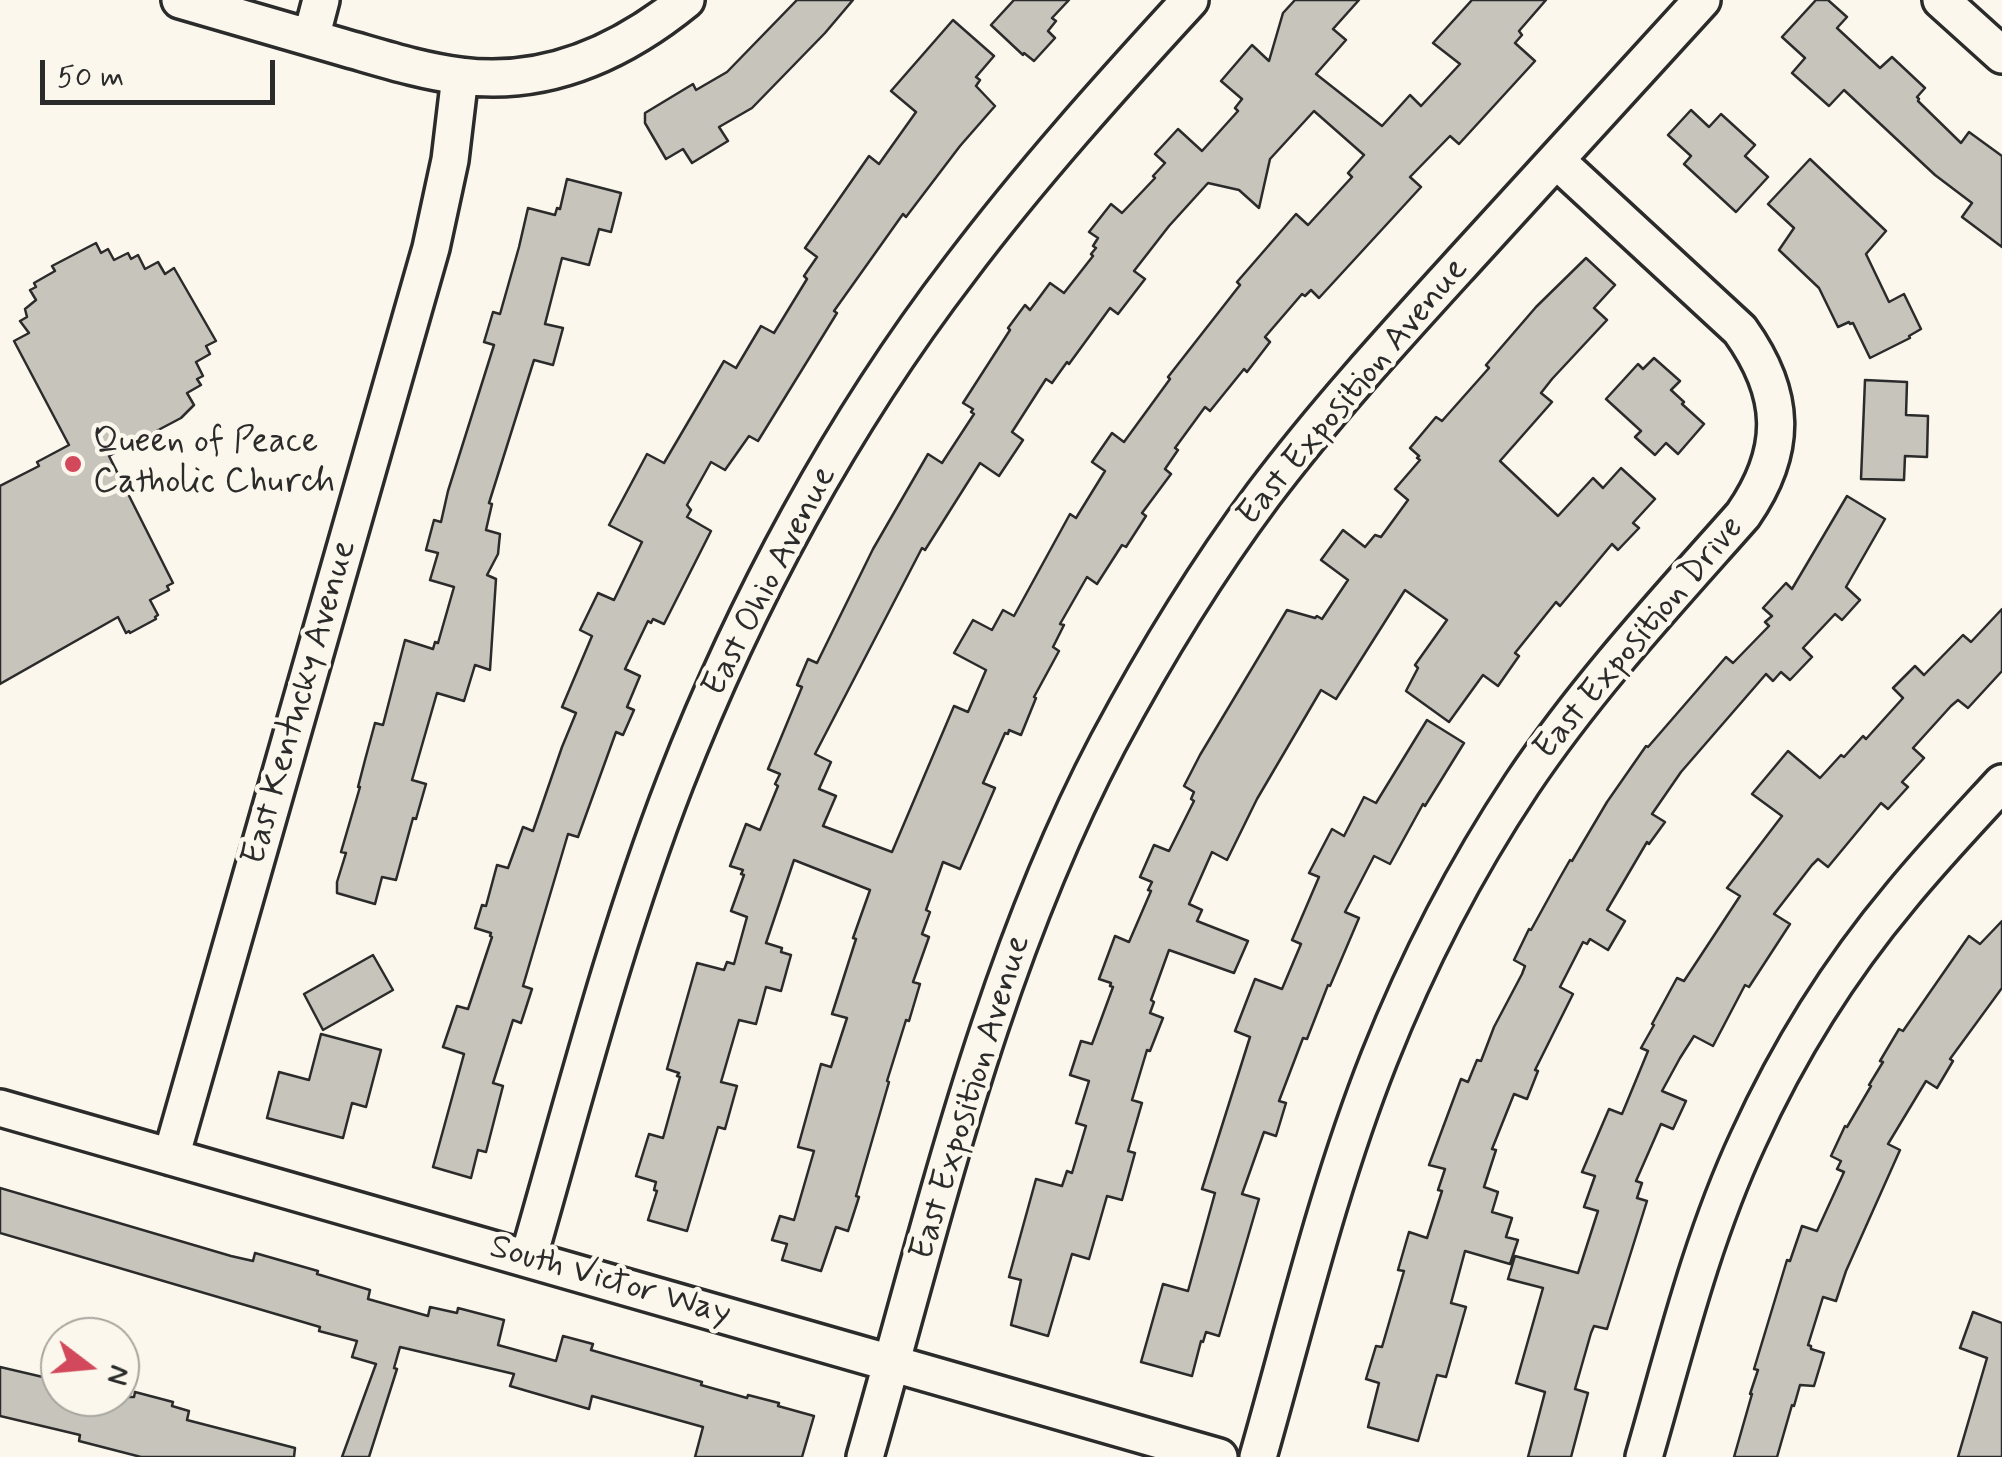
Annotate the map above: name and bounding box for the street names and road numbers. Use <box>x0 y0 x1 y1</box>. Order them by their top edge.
street label: East Exposition Avenue <box>1229 250 1479 536</box>
street label: East Ohio Avenue <box>695 460 847 704</box>
street label: East Exposition Drive <box>1526 509 1754 769</box>
street label: East Kentucky Avenue <box>235 536 367 870</box>
street label: East Exposition Avenue <box>903 931 1041 1265</box>
street label: South Victor Way <box>485 1228 735 1336</box>

